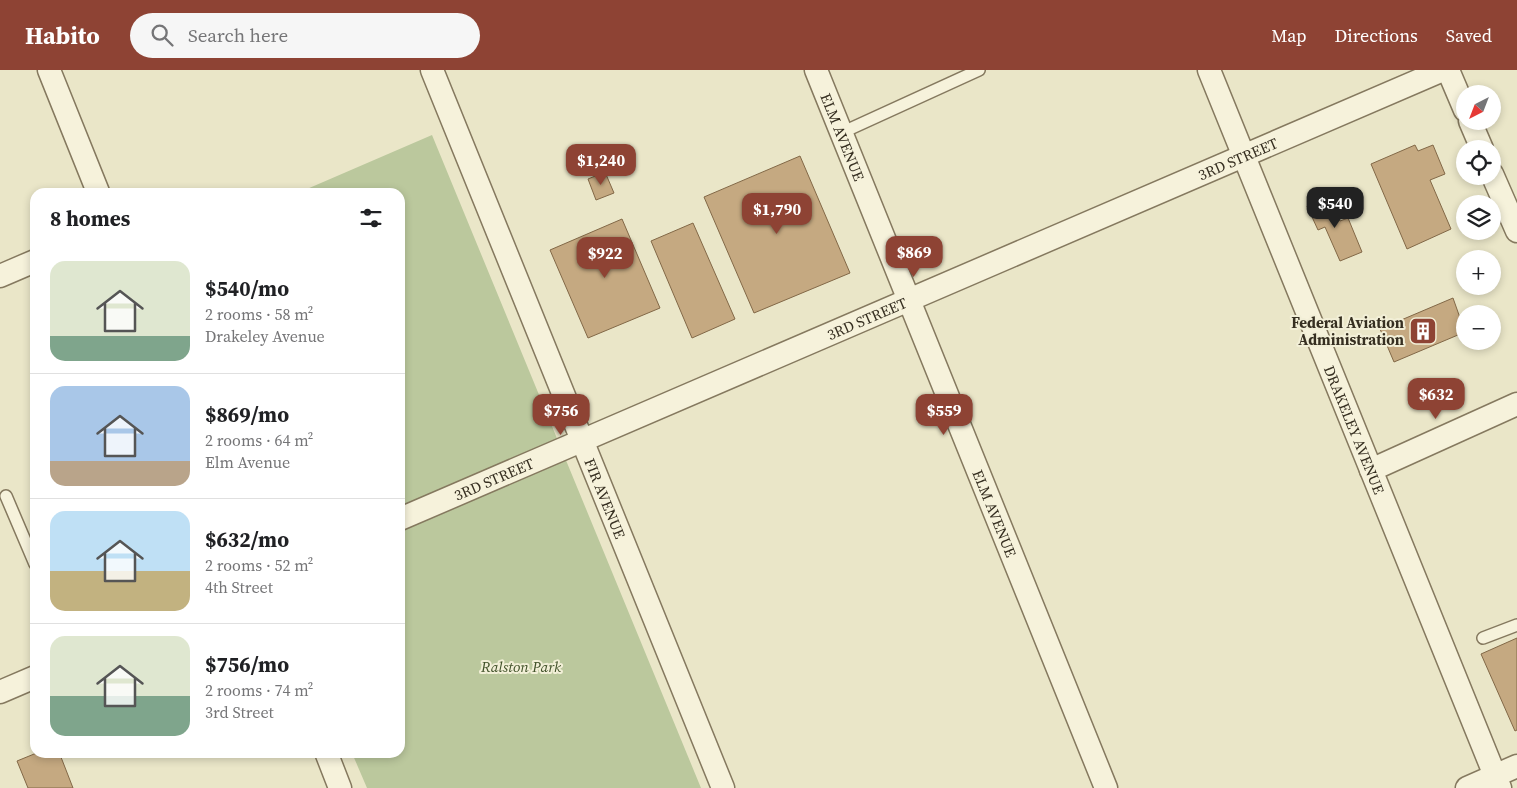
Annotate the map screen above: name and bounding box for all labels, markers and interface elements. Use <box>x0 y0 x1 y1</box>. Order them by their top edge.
search box <box>130 13 480 58</box>
text: Habito <box>25 19 100 52</box>
icon: search <box>148 21 176 49</box>
text: Search here <box>188 22 288 48</box>
text: Map <box>1271 23 1307 48</box>
text: Directions <box>1335 23 1418 48</box>
text: Saved <box>1446 23 1492 48</box>
north arrow <box>1456 85 1501 130</box>
map controls <box>1456 85 1501 350</box>
street label: ELM AVENUE <box>816 90 870 184</box>
street label: 3RD STREET <box>1195 132 1281 185</box>
button: locate <box>1456 140 1501 185</box>
pin: $1,240 <box>560 144 642 186</box>
text: $1,240 <box>577 149 625 171</box>
pin: $540 <box>1305 186 1365 229</box>
pin: $1,790 <box>736 192 818 235</box>
text: $540 <box>1318 192 1352 214</box>
button: layers <box>1456 195 1501 240</box>
text: $1,790 <box>753 198 801 220</box>
text: 8 homes <box>50 204 130 233</box>
icon: filters <box>357 204 385 232</box>
pin: $922 <box>575 236 635 279</box>
pin: $869 <box>884 236 944 278</box>
text: $869 <box>897 241 931 263</box>
text: $922 <box>588 242 622 264</box>
button: + <box>1456 250 1501 295</box>
text: $540/mo <box>205 274 289 303</box>
icon: home <box>90 281 150 341</box>
street label: 3RD STREET <box>823 292 910 345</box>
text: 2 rooms · 58 m² <box>205 303 313 325</box>
button: − <box>1456 305 1501 350</box>
place label: Federal Aviation Administration <box>1291 312 1404 350</box>
building icon: Federal Aviation Administration <box>1408 316 1438 346</box>
text: Drakeley Avenue <box>205 325 325 347</box>
street label: DRAKELEY AVENUE <box>1319 362 1390 497</box>
pin: $632 <box>1406 378 1466 420</box>
text: $632 <box>1419 383 1453 405</box>
pin: $756 <box>531 394 591 436</box>
pin: $559 <box>914 394 974 436</box>
text: $756 <box>544 399 578 421</box>
text: $559 <box>927 399 961 421</box>
text: $869/mo <box>205 400 289 429</box>
icon: home <box>90 406 150 466</box>
text: 2 rooms · 64 m² <box>205 429 313 451</box>
text: Elm Avenue <box>205 451 290 473</box>
street label: 3RD STREET <box>451 452 537 505</box>
street label: FIR AVENUE <box>580 455 631 542</box>
street label: ELM AVENUE <box>968 466 1022 560</box>
text: $632/mo <box>205 525 289 554</box>
icon: home <box>90 531 150 591</box>
text: 2 rooms · 52 m² <box>205 554 313 576</box>
text: 4th Street <box>205 576 273 598</box>
text: $756/mo <box>205 650 289 679</box>
icon: home <box>90 656 150 716</box>
park label: Ralston Park <box>480 656 562 677</box>
text: 2 rooms · 74 m² <box>205 679 313 701</box>
text: 3rd Street <box>205 701 274 723</box>

